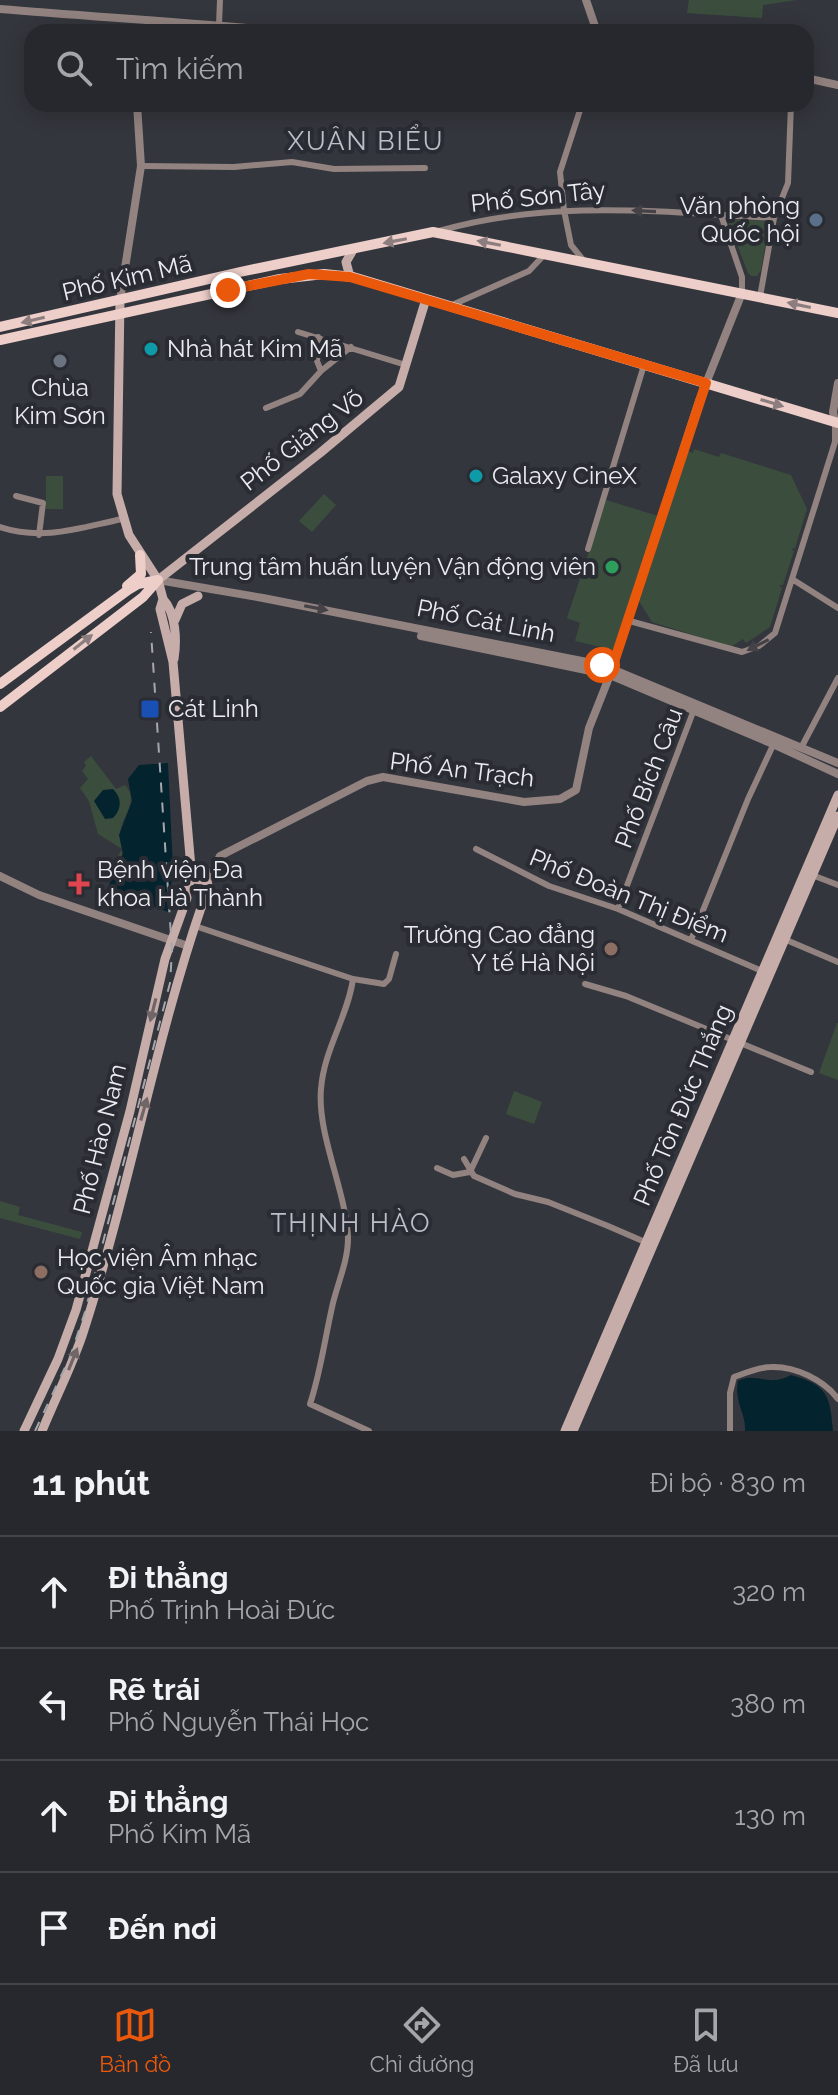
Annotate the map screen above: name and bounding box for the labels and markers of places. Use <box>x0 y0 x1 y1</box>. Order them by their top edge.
place label: Văn phòng Quốc hội <box>680 191 800 248</box>
marker: Văn phòng Quốc hội <box>807 211 825 229</box>
place label: Nhà hát Kim Mã <box>167 334 343 363</box>
marker: Nhà hát Kim Mã <box>142 340 160 358</box>
marker: Chùa Kim Sơn <box>51 352 69 370</box>
place label: Chùa Kim Sơn <box>14 373 106 430</box>
place label: Galaxy CineX <box>492 461 638 490</box>
marker: Galaxy CineX <box>467 467 485 485</box>
place label: Trung tâm huấn luyện Vận động viên <box>189 552 596 581</box>
marker: Trung tâm huấn luyện Vận động viên <box>603 558 621 576</box>
place label: Cát Linh <box>168 694 259 723</box>
marker: Cát Linh <box>139 698 161 720</box>
place label: Bệnh viện Đa khoa Hà Thành <box>97 855 263 912</box>
marker: Bệnh viện Đa khoa Hà Thành <box>68 873 90 895</box>
place label: Trường Cao đẳng Y tế Hà Nội <box>404 920 595 977</box>
marker: Trường Cao đẳng Y tế Hà Nội <box>602 940 620 958</box>
place label: Học viện Âm nhạc Quốc gia Việt Nam <box>57 1243 265 1300</box>
marker: Học viện Âm nhạc Quốc gia Việt Nam <box>32 1263 50 1281</box>

